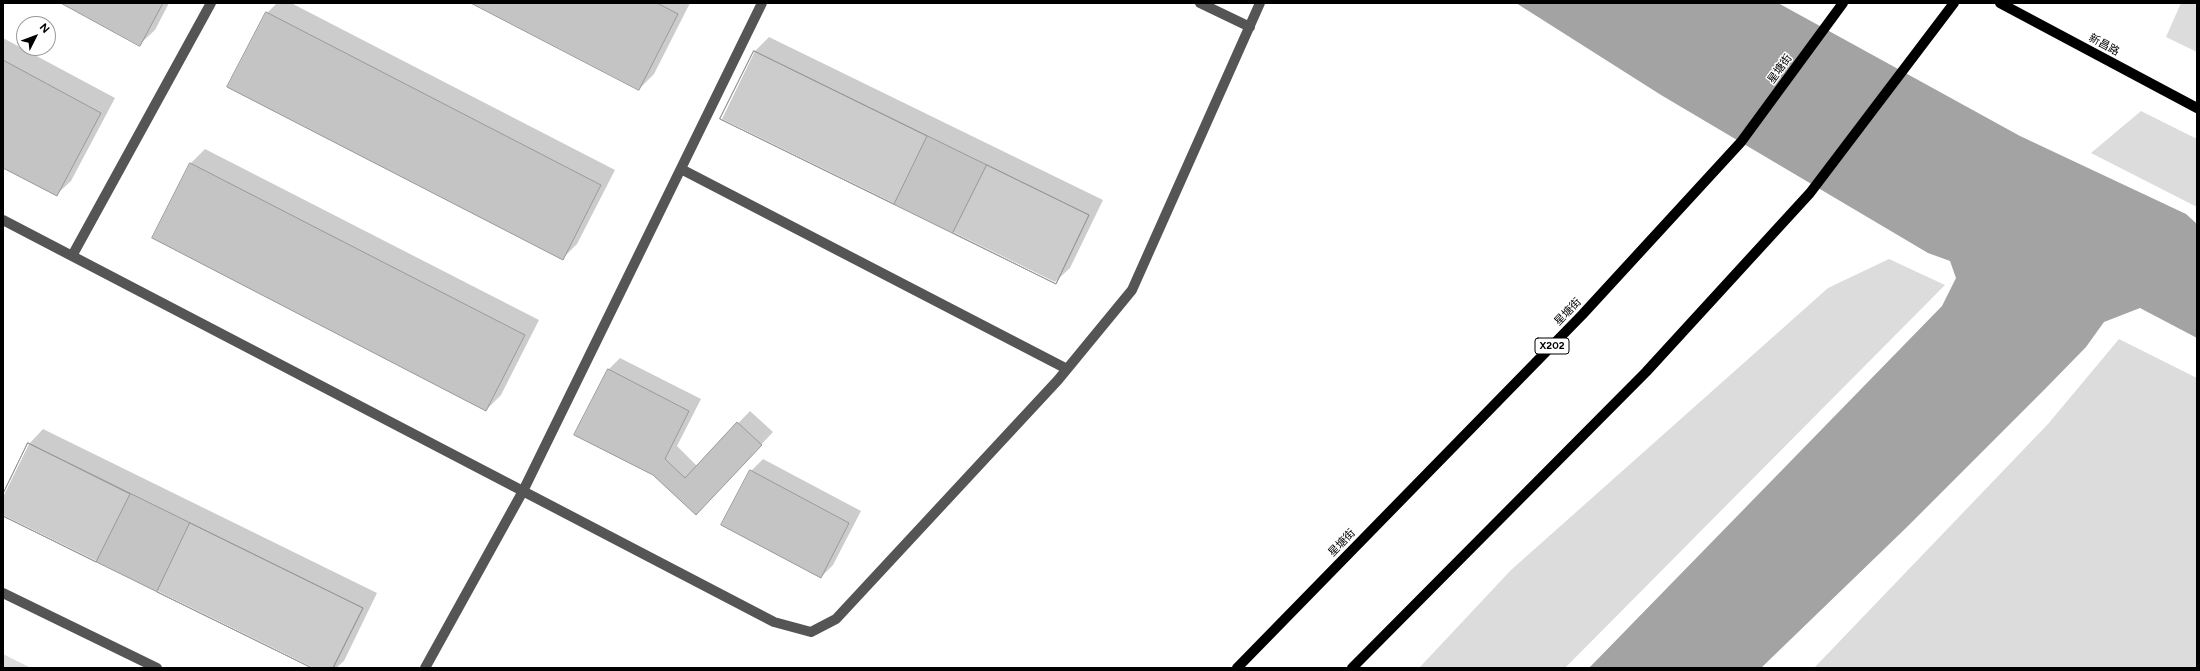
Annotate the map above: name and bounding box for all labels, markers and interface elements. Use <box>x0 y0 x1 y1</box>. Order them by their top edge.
north arrow <box>16 16 56 56</box>
text: N <box>37 21 52 36</box>
street label: 新昌路 <box>2086 31 2122 59</box>
street label: 星塘街 <box>1765 52 1795 86</box>
street label: 星塘街 <box>1552 296 1584 328</box>
road number: X202 <box>1535 338 1569 354</box>
street label: 星塘街 <box>1326 527 1358 559</box>

